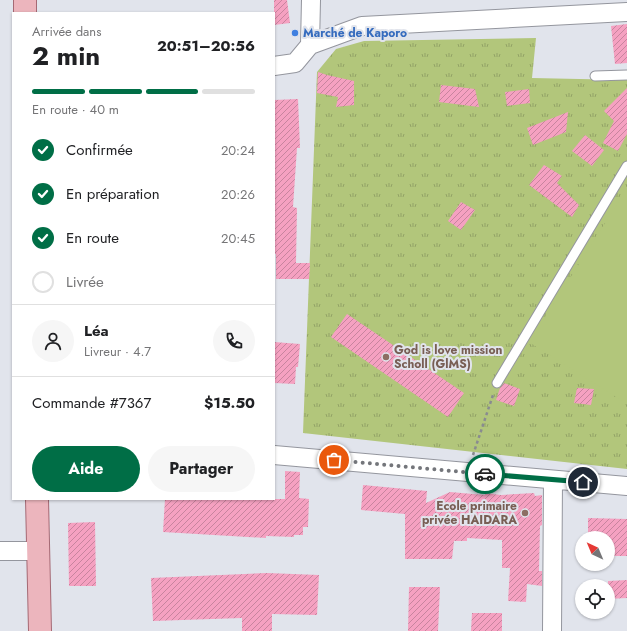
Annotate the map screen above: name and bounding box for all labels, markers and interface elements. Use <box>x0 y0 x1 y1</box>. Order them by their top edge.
text: Arrivée dans <box>32 22 101 41</box>
place label: Marché de Kaporo <box>303 24 407 42</box>
marker: Marché de Kaporo <box>290 28 300 38</box>
text: 20:51–20:56 <box>157 35 255 57</box>
text: 2 min <box>32 37 100 75</box>
text: En route · 40 m <box>32 100 119 119</box>
icon: check <box>32 139 54 161</box>
text: Confirmée <box>66 139 133 161</box>
text: 20:24 <box>221 141 255 160</box>
icon: check <box>32 183 54 205</box>
text: En préparation <box>66 183 160 205</box>
text: 20:26 <box>221 185 255 204</box>
icon: check <box>32 227 54 249</box>
text: En route <box>66 227 119 249</box>
text: 20:45 <box>221 229 255 248</box>
text: Livrée <box>66 271 104 293</box>
button: person <box>32 320 74 362</box>
text: Léa <box>84 320 109 342</box>
button: phone <box>213 320 255 362</box>
place label: God is love mission Scholl (GlMS) <box>394 341 502 373</box>
text: Livreur · 4.7 <box>84 342 151 361</box>
marker: God is love mission Scholl (GlMS) <box>381 352 391 362</box>
text: Commande #7367 <box>32 392 151 414</box>
text: $15.50 <box>204 392 255 414</box>
pin <box>317 443 351 477</box>
button: Aide <box>32 446 140 492</box>
button: Partager <box>148 446 255 492</box>
icon: bag <box>323 449 345 471</box>
courier <box>465 454 505 494</box>
icon: car <box>474 463 496 485</box>
pin <box>566 465 600 499</box>
icon: home <box>572 471 594 493</box>
place label: Ecole primaire privée HAIDARA <box>422 497 517 529</box>
marker: Ecole primaire privée HAIDARA <box>520 508 530 518</box>
north arrow <box>575 531 615 571</box>
map controls <box>575 531 615 619</box>
button: locate <box>575 579 615 619</box>

